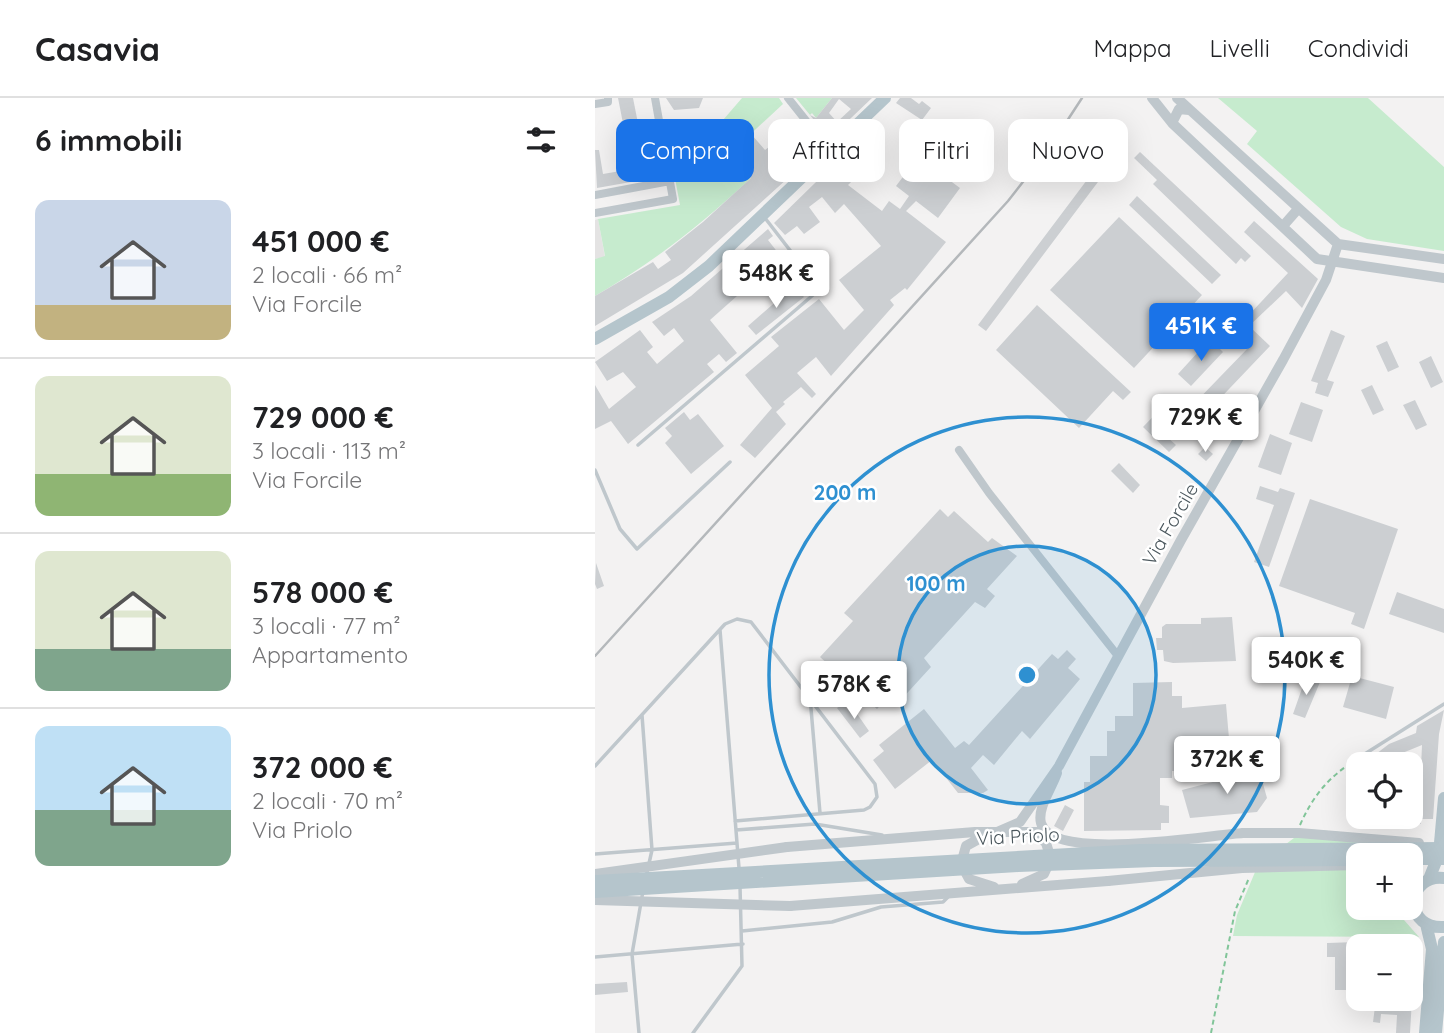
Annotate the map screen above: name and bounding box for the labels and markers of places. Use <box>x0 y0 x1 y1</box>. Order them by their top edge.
pin: 548K € <box>719 250 833 310</box>
pin: 451K € <box>1144 303 1258 363</box>
pin: 729K € <box>1148 394 1262 454</box>
pin: 540K € <box>1249 638 1363 697</box>
pin: 578K € <box>797 662 911 721</box>
centre of rings <box>1015 663 1039 687</box>
pin: 372K € <box>1170 736 1284 796</box>

